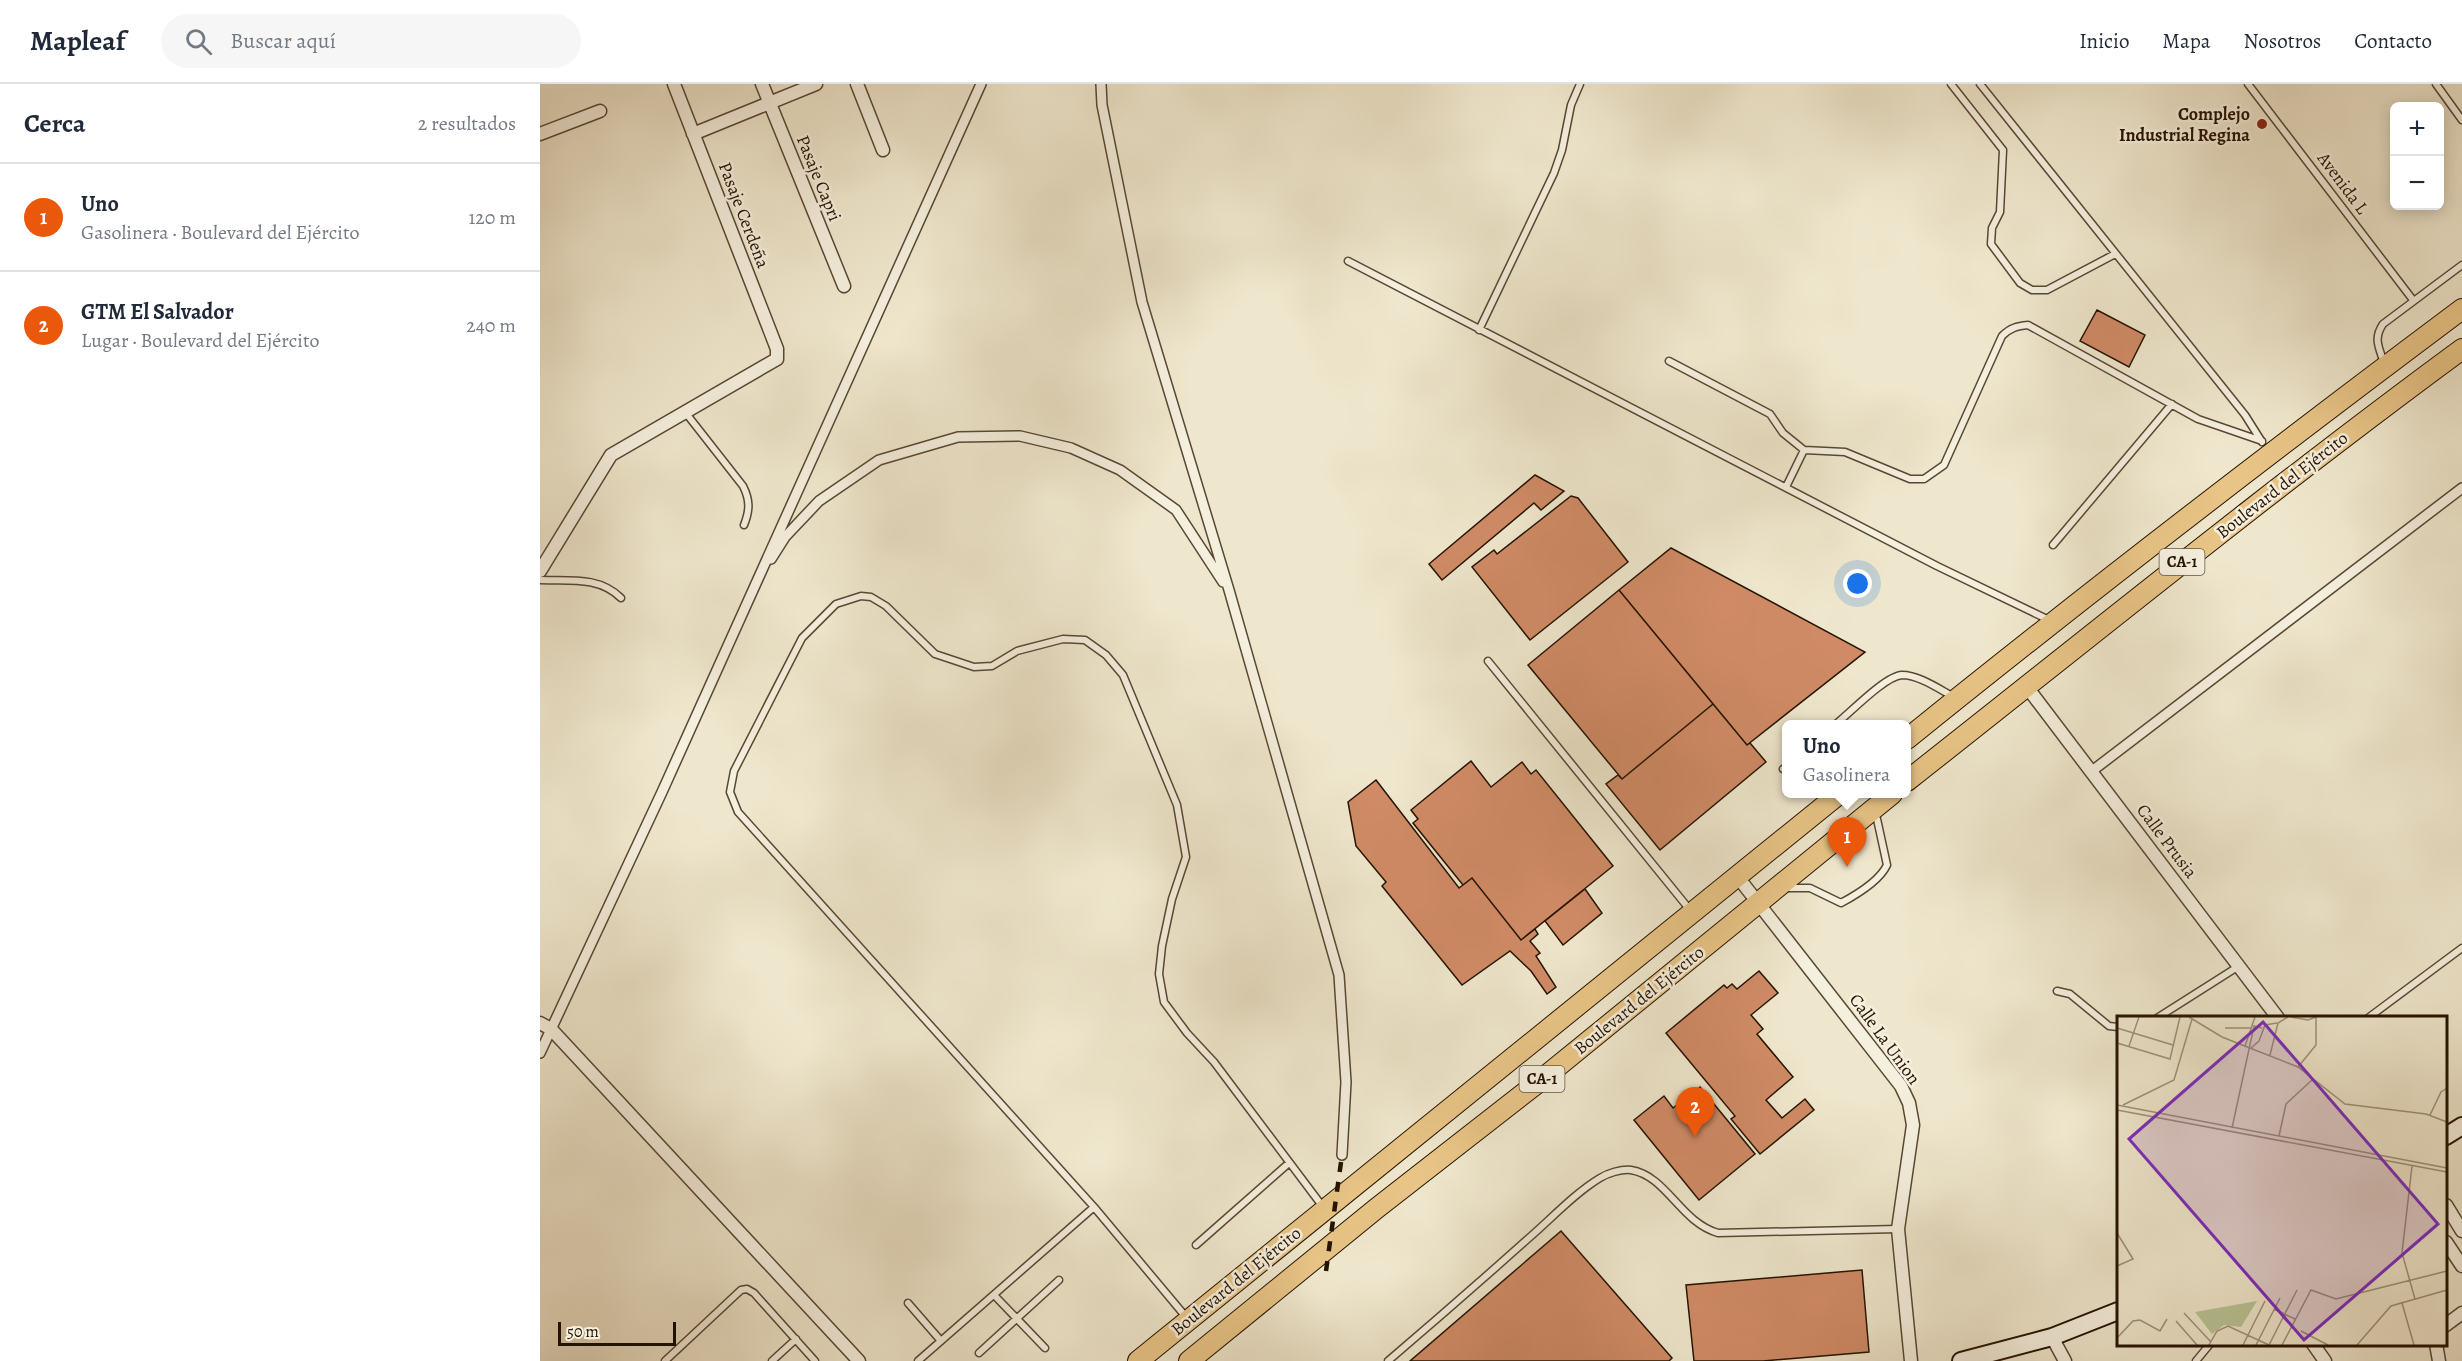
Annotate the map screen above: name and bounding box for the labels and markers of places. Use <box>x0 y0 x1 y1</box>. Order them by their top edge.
place label: Complejo Industrial Regina <box>2119 102 2250 147</box>
marker: Complejo Industrial Regina <box>2255 117 2269 131</box>
pin: 1 <box>1828 818 1866 867</box>
pin: 2 <box>1676 1088 1714 1137</box>

